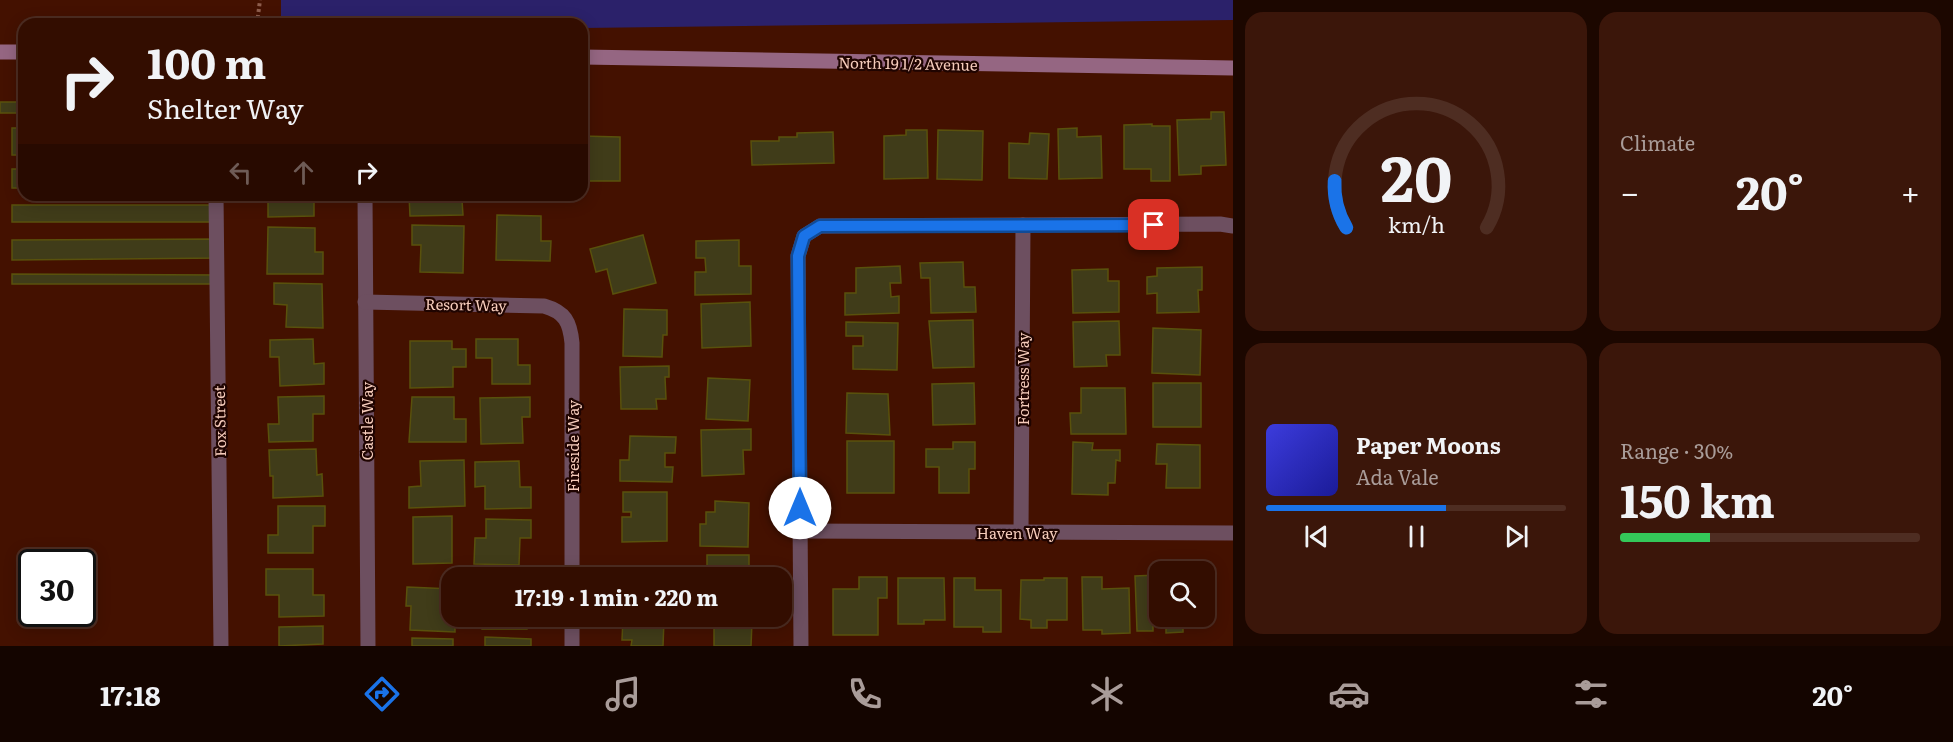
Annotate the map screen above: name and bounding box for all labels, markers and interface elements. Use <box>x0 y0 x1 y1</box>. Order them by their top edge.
text: 100 m <box>147 30 266 92</box>
icon: right <box>48 42 126 120</box>
street label: North 19 1/2 Avenue <box>838 50 978 76</box>
text: Shelter Way <box>147 87 304 127</box>
text: Climate <box>1620 127 1695 157</box>
text: 20 <box>1380 129 1452 221</box>
icon: left <box>224 156 257 189</box>
icon: ahead <box>287 156 320 189</box>
icon: right <box>350 156 383 189</box>
text: 20° <box>1736 157 1804 224</box>
text: − <box>1620 166 1639 215</box>
text: + <box>1901 166 1920 215</box>
pin <box>1128 199 1179 250</box>
icon: arrive <box>1137 208 1170 241</box>
text: km/h <box>1387 209 1445 241</box>
street label: Resort Way <box>425 292 507 316</box>
street label: Fortress Way <box>1011 332 1034 426</box>
street label: Castle Way <box>355 381 378 460</box>
street label: Fox Street <box>207 385 231 457</box>
street label: Fireside Way <box>561 399 584 492</box>
text: Paper Moons <box>1356 428 1501 461</box>
text: Range · 30% <box>1620 435 1733 465</box>
text: Ada Vale <box>1356 461 1439 491</box>
text: 150 km <box>1620 465 1775 532</box>
position arrow <box>768 476 832 540</box>
icon: previous <box>1300 520 1333 553</box>
icon: pause <box>1400 520 1433 553</box>
icon: next <box>1500 520 1533 553</box>
street label: Haven Way <box>976 521 1058 544</box>
speed limit sign: 30 <box>18 549 96 627</box>
map controls <box>1149 561 1215 627</box>
button: search <box>1149 561 1215 627</box>
text: 17:19 · 1 min · 220 m <box>515 580 718 613</box>
icon: directions <box>361 673 403 715</box>
icon: music <box>602 673 644 715</box>
icon: phone <box>844 673 886 715</box>
icon: climate <box>1086 673 1128 715</box>
icon: car <box>1328 673 1370 715</box>
icon: filters <box>1570 673 1612 715</box>
text: 17:18 <box>100 674 161 714</box>
text: 20° <box>1812 674 1853 714</box>

